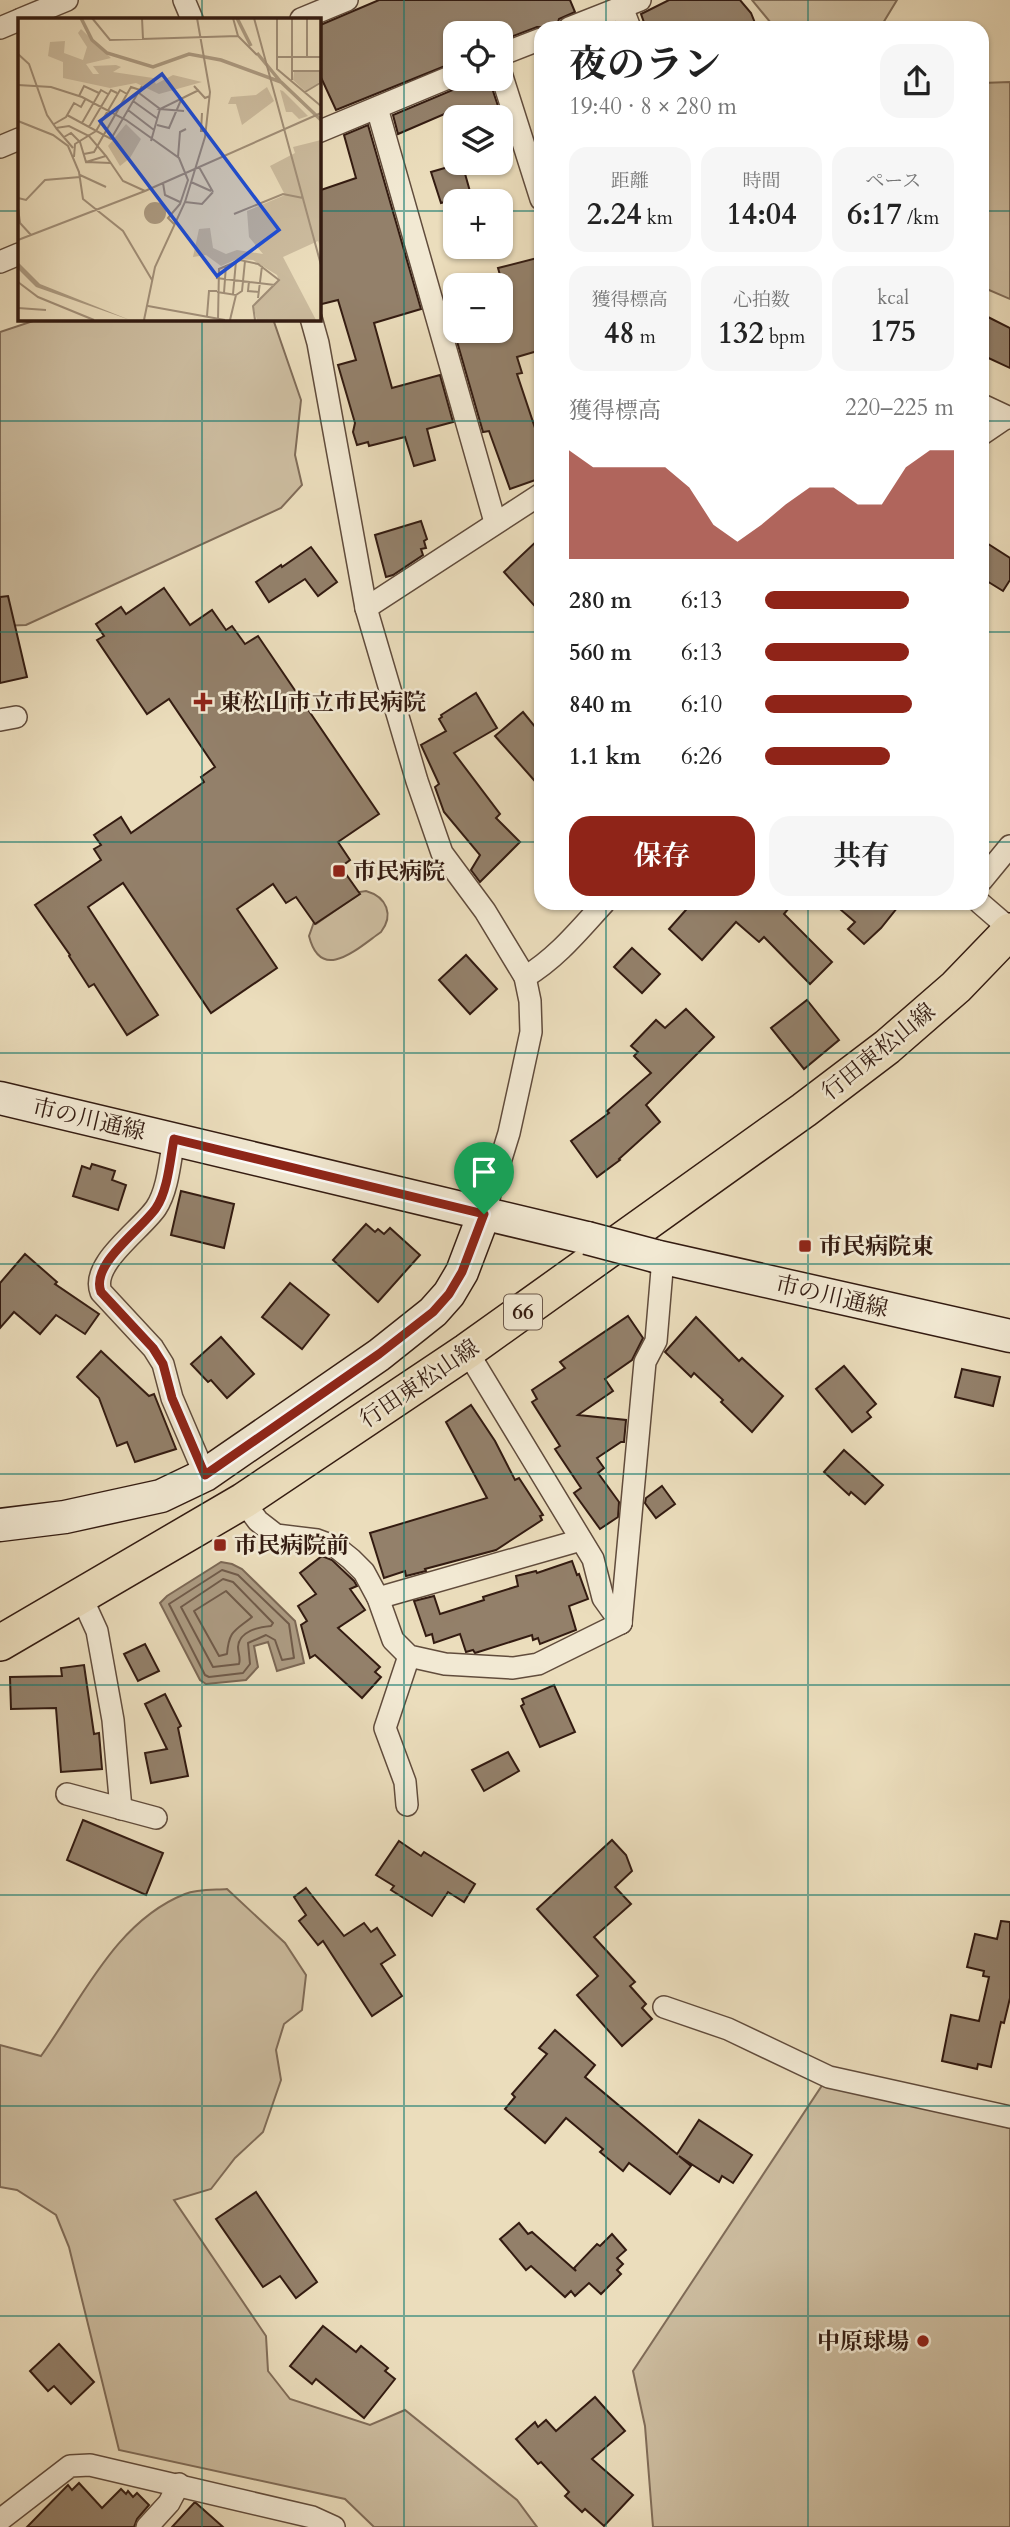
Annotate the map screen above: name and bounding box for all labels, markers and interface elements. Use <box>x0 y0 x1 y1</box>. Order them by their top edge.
inset map <box>18 18 320 320</box>
map controls <box>443 21 513 343</box>
button: locate <box>443 21 513 91</box>
text: 夜のラン <box>569 39 721 91</box>
button: share <box>880 44 954 118</box>
text: 19:40 · 8 × 280 m <box>569 91 737 122</box>
button: layers <box>443 105 513 175</box>
text: 距離 <box>611 168 649 194</box>
text: 時間 <box>742 168 781 194</box>
text: ペース <box>865 168 921 194</box>
button: + <box>443 189 513 259</box>
text: 2.24 <box>587 194 642 235</box>
text: 14:04 <box>726 194 797 235</box>
text: 6:17 <box>847 194 902 235</box>
text: km <box>642 205 673 231</box>
text: /km <box>902 205 939 231</box>
button: − <box>443 273 513 343</box>
text: kcal <box>877 285 909 311</box>
text: 獲得標高 <box>592 287 668 313</box>
text: 心拍数 <box>733 287 790 313</box>
text: 175 <box>870 311 916 352</box>
text: 48 <box>604 313 635 354</box>
text: 132 <box>718 313 764 354</box>
text: m <box>635 324 656 350</box>
text: bpm <box>764 324 805 350</box>
text: 220–225 m <box>845 392 954 423</box>
text: 獲得標高 <box>569 395 661 426</box>
text: 280 m <box>569 585 632 616</box>
text: 6:13 <box>681 585 722 616</box>
text: 560 m <box>569 637 632 668</box>
text: 6:13 <box>681 637 722 668</box>
place label: 東松山市立市民病院 <box>219 687 426 718</box>
text: 840 m <box>569 689 632 720</box>
text: 6:10 <box>681 689 722 720</box>
marker: 東松山市立市民病院 <box>193 692 213 712</box>
text: 1.1 km <box>569 741 641 772</box>
text: 6:26 <box>681 741 722 772</box>
button: 保存 <box>569 816 755 896</box>
button: 共有 <box>769 816 954 896</box>
place label: 市民病院 <box>353 856 445 887</box>
marker: 市民病院 <box>331 863 347 879</box>
street label: 行田東松山線 <box>815 996 942 1107</box>
street label: 市の川通線 <box>29 1091 148 1148</box>
pin <box>454 1142 514 1214</box>
icon: arrive <box>465 1153 503 1191</box>
place label: 市民病院東 <box>819 1231 934 1262</box>
marker: 市民病院東 <box>797 1238 813 1254</box>
street label: 市の川通線 <box>772 1268 891 1325</box>
road number: 66 <box>504 1294 542 1330</box>
street label: 行田東松山線 <box>353 1332 485 1435</box>
place label: 市民病院前 <box>234 1530 349 1561</box>
marker: 市民病院前 <box>212 1537 228 1553</box>
place label: 中原球場 <box>817 2326 909 2357</box>
marker: 中原球場 <box>915 2333 931 2349</box>

